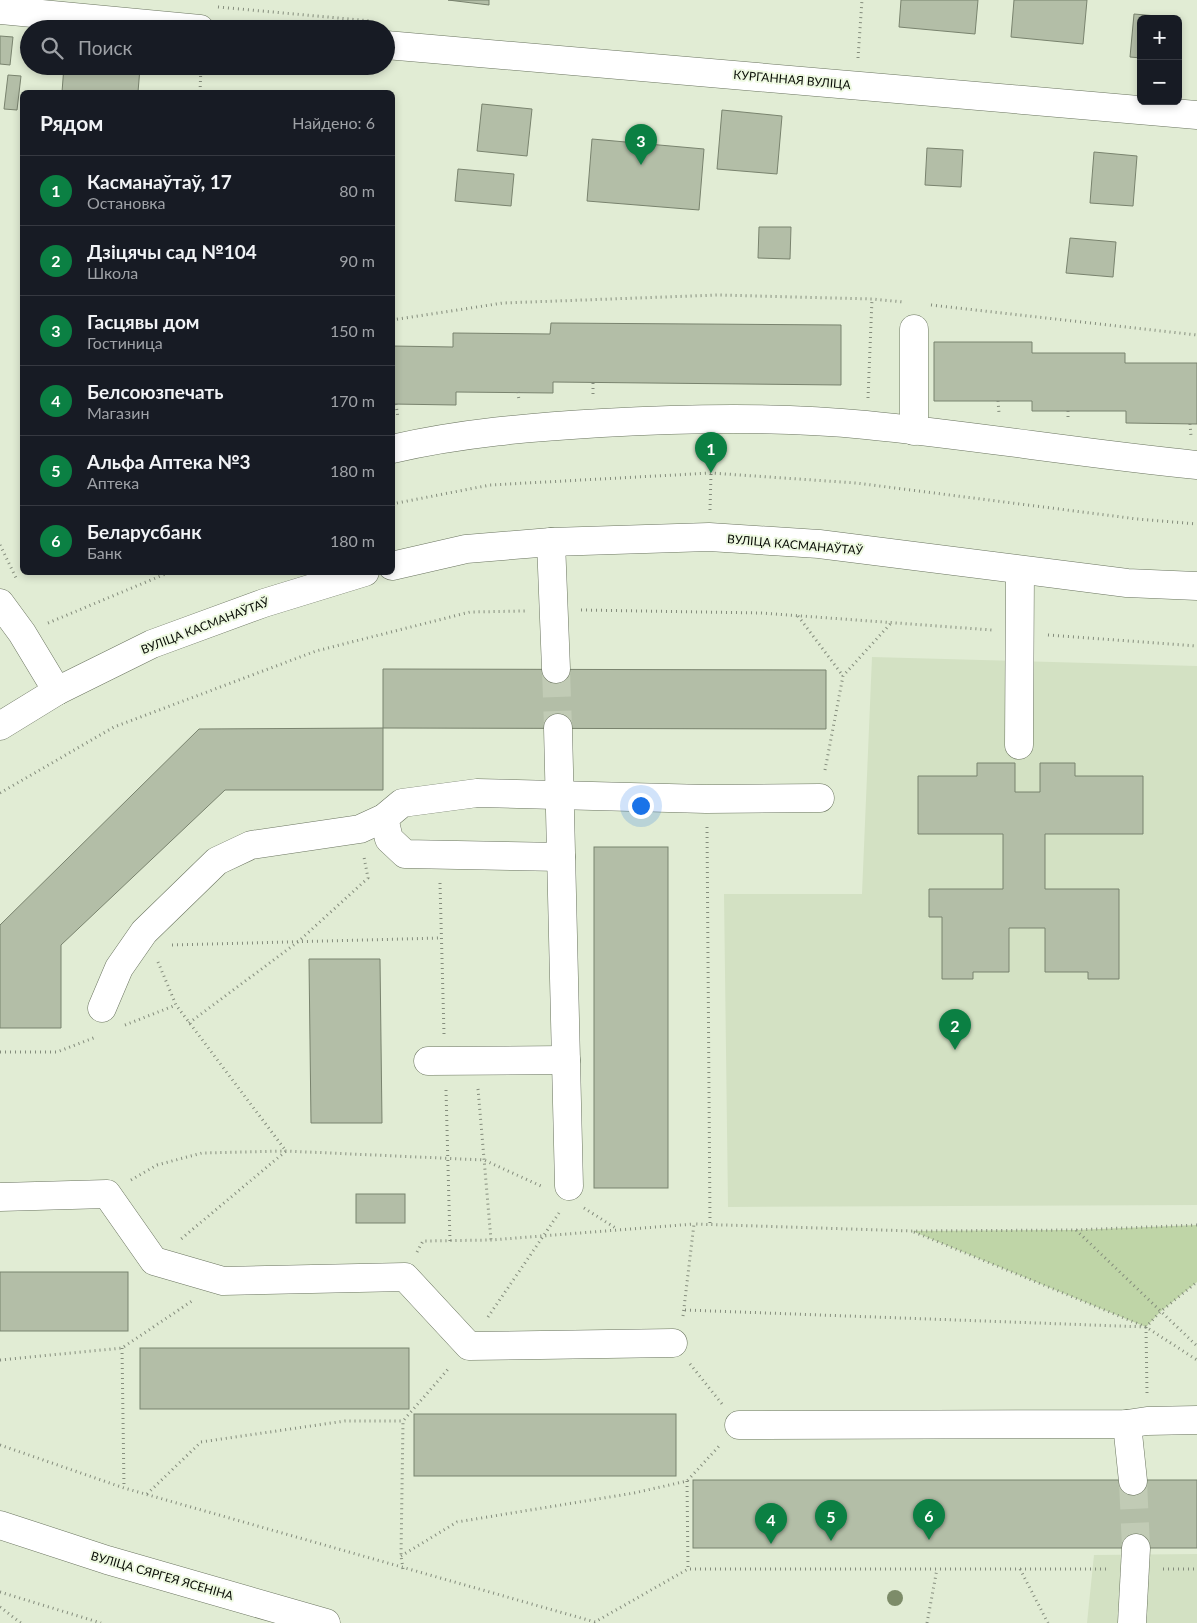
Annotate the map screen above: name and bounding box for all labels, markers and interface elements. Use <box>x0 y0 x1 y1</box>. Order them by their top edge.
map controls <box>1137 15 1182 105</box>
button: + <box>1137 15 1182 60</box>
search box <box>20 20 395 75</box>
icon: search <box>38 34 66 62</box>
text: Поиск <box>78 36 132 59</box>
button: − <box>1137 60 1182 105</box>
street label: КУРГАННАЯ ВУЛІЦА <box>733 67 852 92</box>
text: Рядом <box>40 110 103 135</box>
text: Найдено: 6 <box>292 113 375 132</box>
pin: 3 <box>625 124 657 165</box>
text: Касманаўтаў, 17 <box>87 170 232 193</box>
text: 1 <box>51 181 61 200</box>
text: 80 m <box>339 181 375 200</box>
text: Остановка <box>87 193 166 212</box>
text: Дзіцячы сад №104 <box>87 240 257 263</box>
text: 2 <box>51 251 61 270</box>
text: 90 m <box>339 251 375 270</box>
text: Школа <box>87 263 138 282</box>
text: Гасцявы дом <box>87 310 199 333</box>
text: 3 <box>51 321 61 340</box>
text: 150 m <box>330 321 375 340</box>
text: Гостиница <box>87 333 163 352</box>
text: Белсоюзпечать <box>87 380 223 403</box>
text: 4 <box>51 391 61 410</box>
text: 170 m <box>330 391 375 410</box>
text: Магазин <box>87 403 149 422</box>
pin: 1 <box>695 432 727 473</box>
text: Альфа Аптека №3 <box>87 450 251 473</box>
text: 5 <box>51 461 61 480</box>
text: 180 m <box>330 461 375 480</box>
text: Аптека <box>87 473 139 492</box>
text: Беларусбанк <box>87 520 201 543</box>
text: 6 <box>51 531 61 550</box>
text: 180 m <box>330 531 375 550</box>
street label: ВУЛІЦА КАСМАНАЎТАЎ <box>727 531 864 558</box>
text: Банк <box>87 543 122 562</box>
street label: ВУЛІЦА КАСМАНАЎТАЎ <box>139 594 272 657</box>
your location <box>628 793 654 819</box>
pin: 2 <box>939 1009 971 1050</box>
pin: 6 <box>913 1499 945 1540</box>
pin: 5 <box>815 1500 847 1541</box>
pin: 4 <box>755 1503 787 1544</box>
street label: ВУЛІЦА СЯРГЕЯ ЯСЕНІНА <box>89 1548 236 1603</box>

